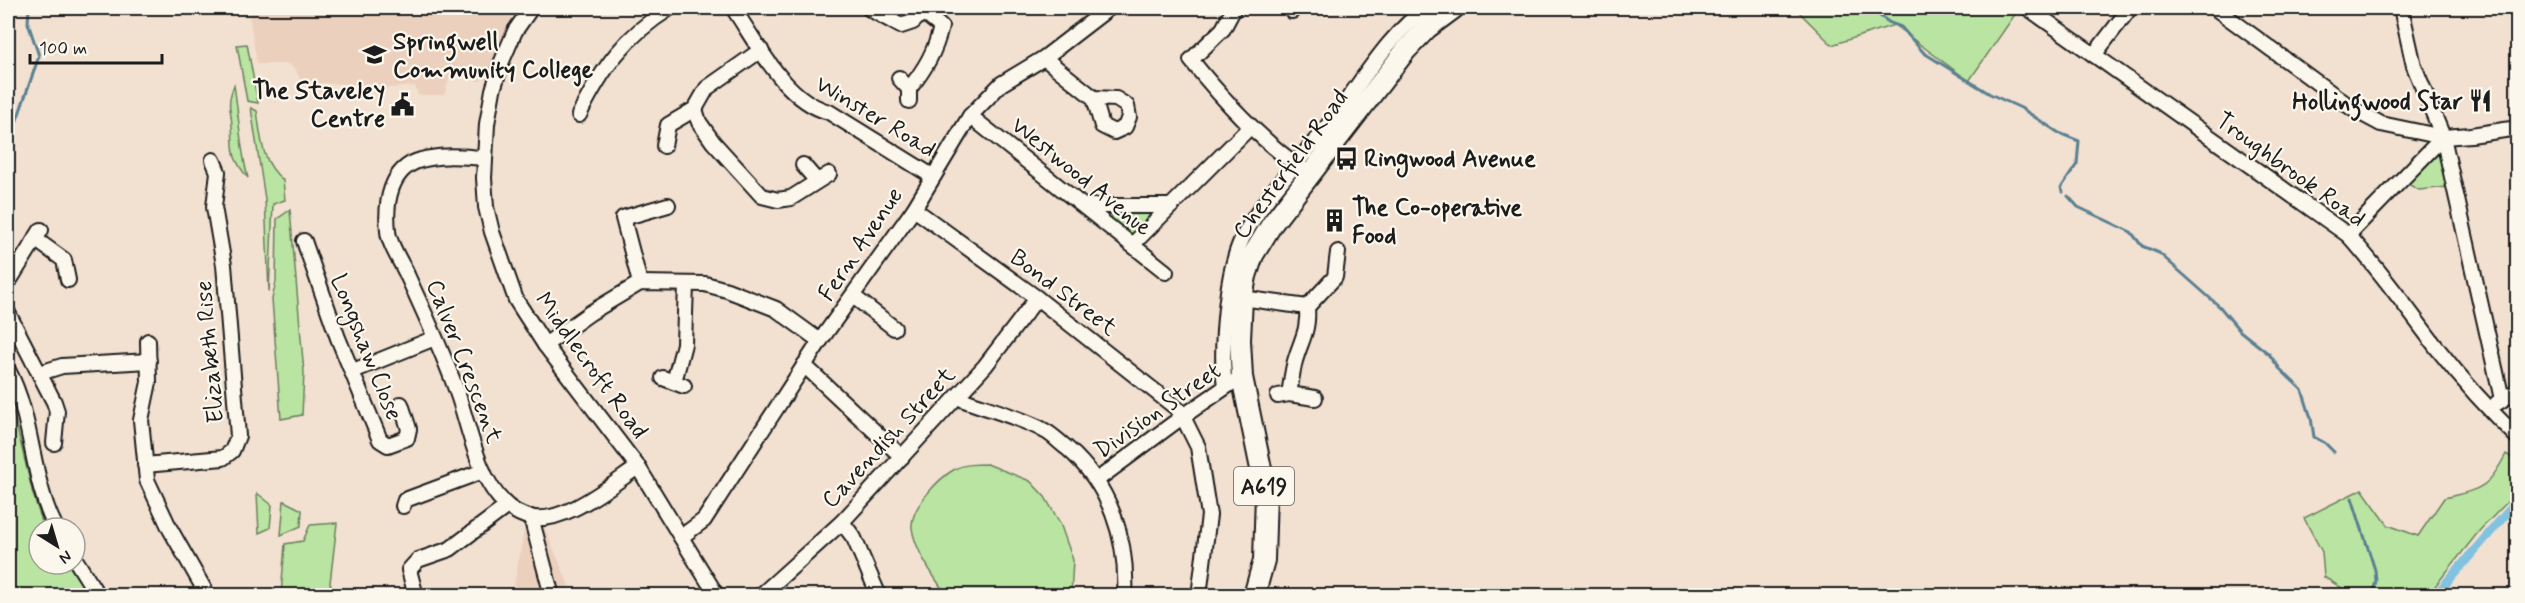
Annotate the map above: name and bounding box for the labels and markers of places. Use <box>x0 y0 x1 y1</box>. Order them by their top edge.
place label: Springwell Community College <box>393 27 594 87</box>
school or university icon: Springwell Community College <box>362 42 388 68</box>
place label: The Staveley Centre <box>252 76 385 135</box>
place label: Hollingwood Star <box>2292 87 2463 121</box>
restaurant icon: Hollingwood Star <box>2468 88 2494 114</box>
public building icon: The Staveley Centre <box>390 91 416 117</box>
place label: Ringwood Avenue <box>1364 144 1536 178</box>
bus stop icon: Ringwood Avenue <box>1333 145 1359 171</box>
place label: The Co-operative Food <box>1352 193 1522 252</box>
building icon: The Co-operative Food <box>1321 208 1347 234</box>

